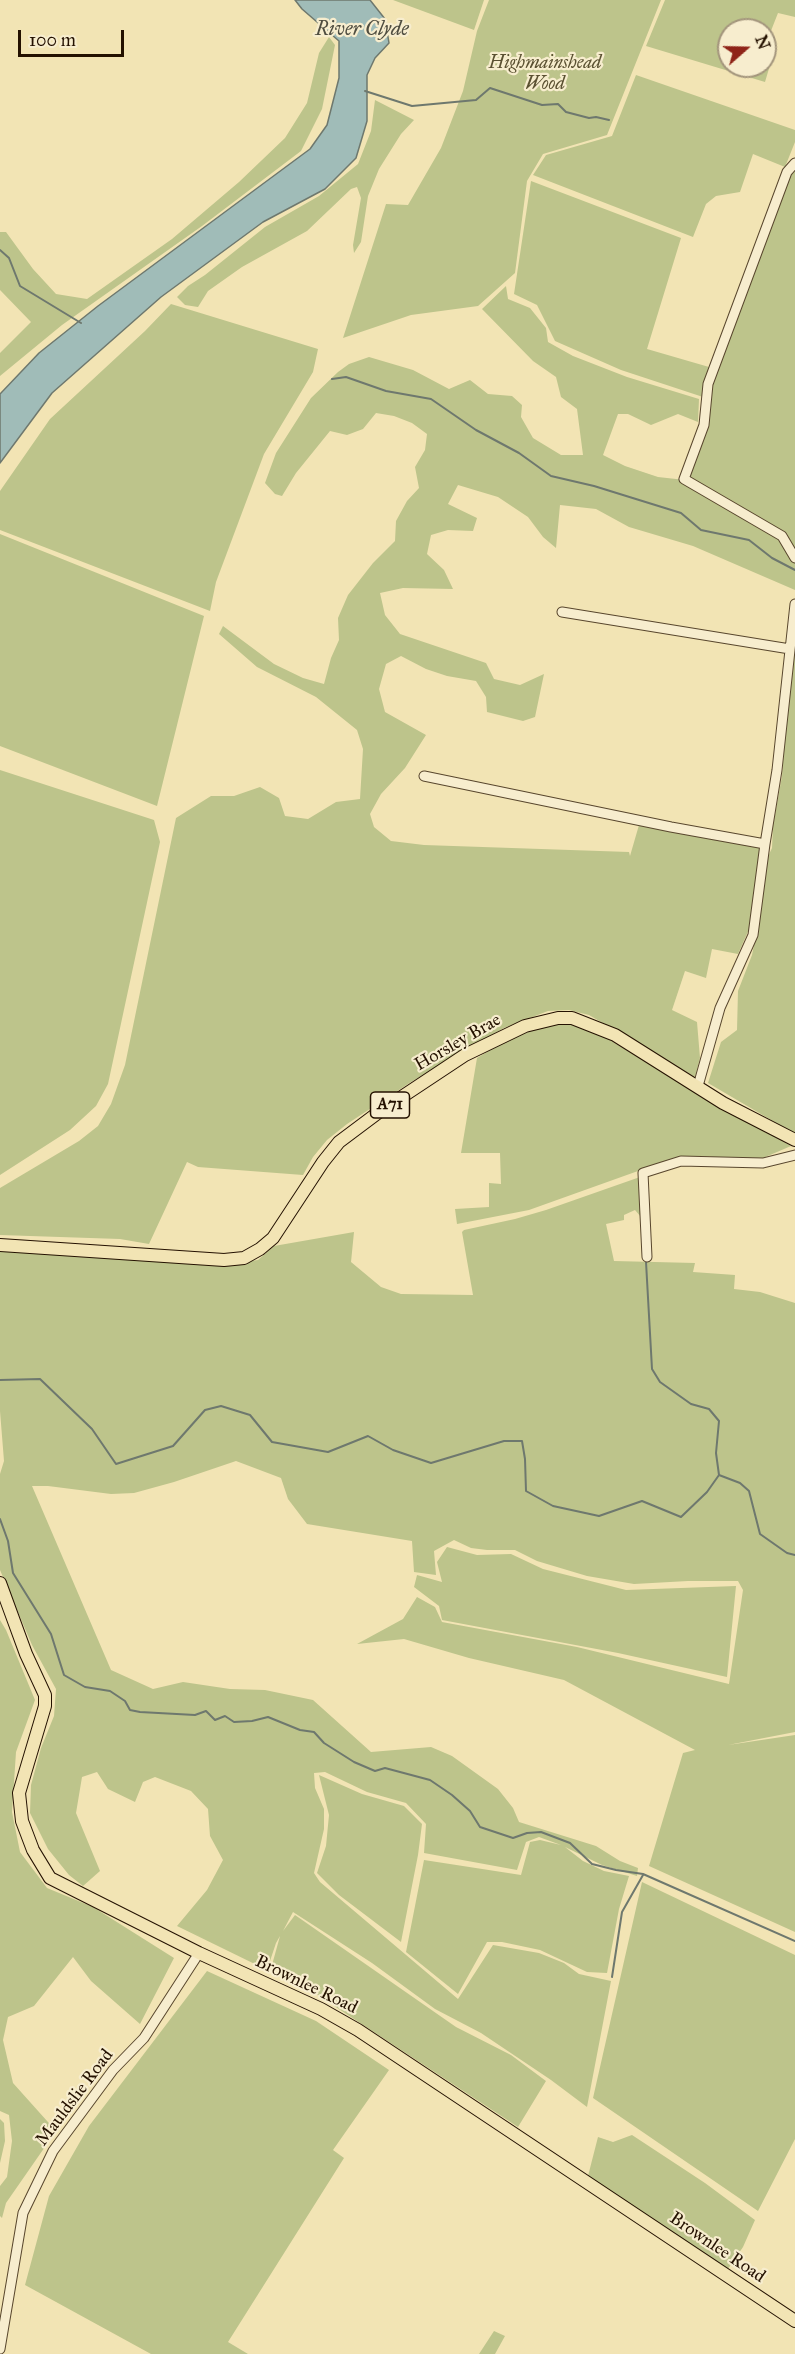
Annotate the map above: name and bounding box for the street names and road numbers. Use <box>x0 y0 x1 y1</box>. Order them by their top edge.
street label: Horsley Brae <box>411 1010 505 1076</box>
road number: A71 <box>370 1092 410 1118</box>
street label: Brownlee Road <box>251 1951 361 2019</box>
street label: Mauldslie Road <box>32 2045 118 2151</box>
street label: Brownlee Road <box>665 2208 769 2288</box>

